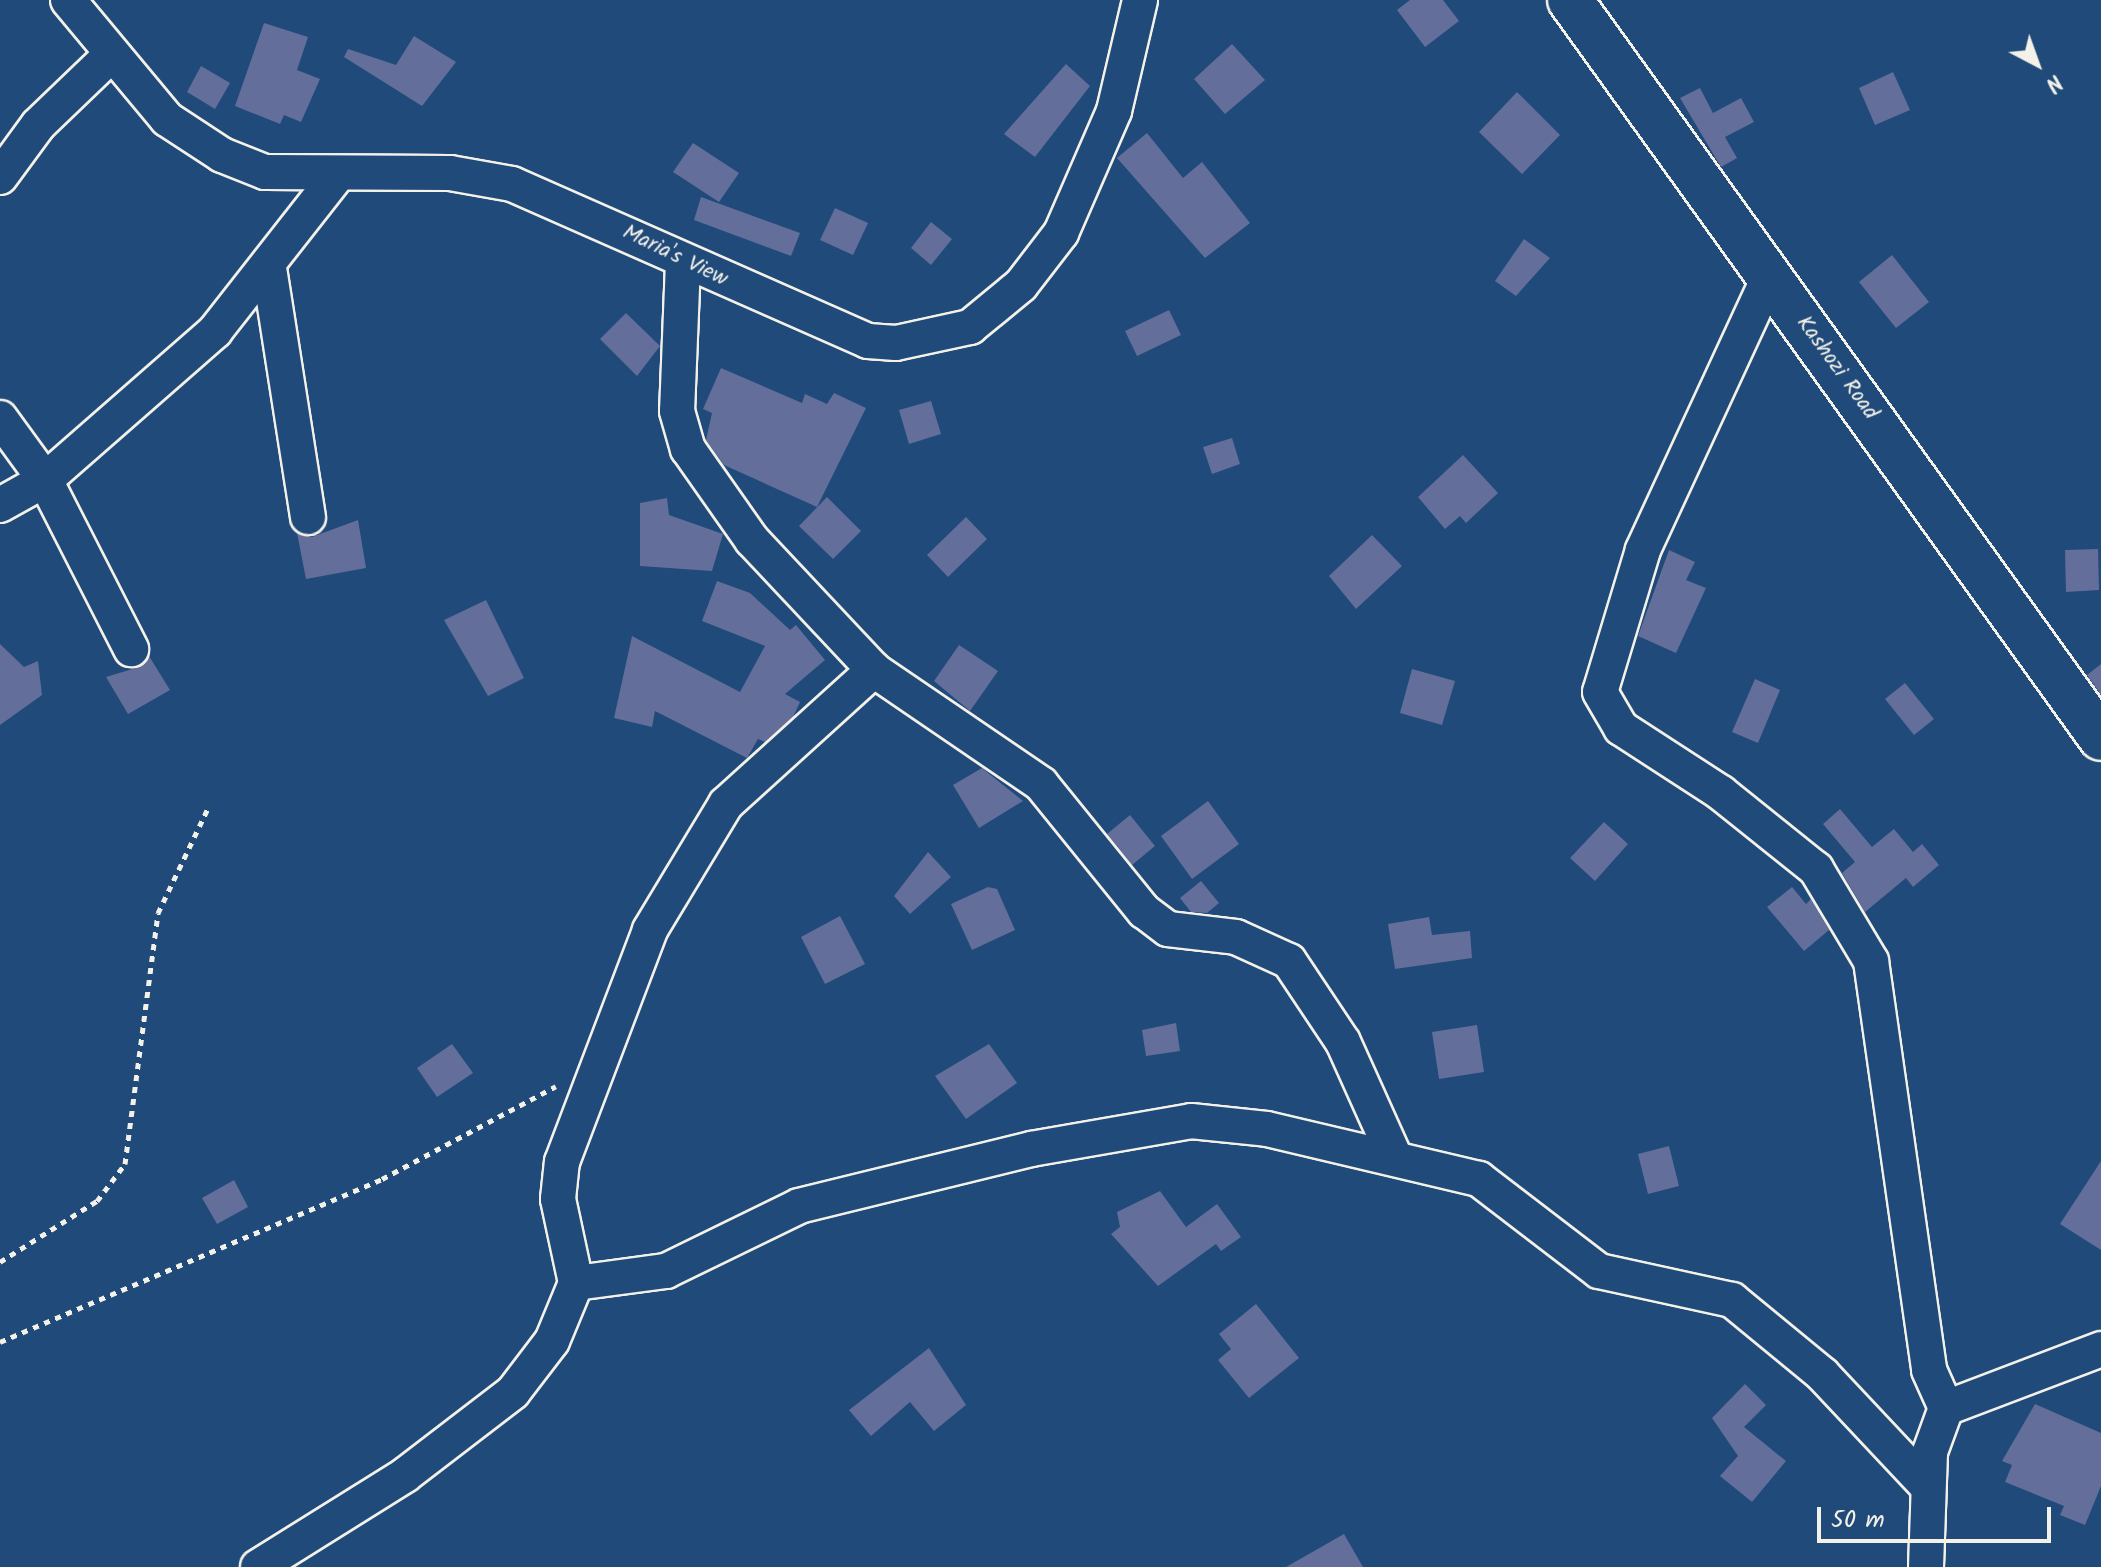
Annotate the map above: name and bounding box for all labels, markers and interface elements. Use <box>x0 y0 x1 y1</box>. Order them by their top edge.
north arrow <box>1997 24 2077 104</box>
text: N <box>2036 65 2070 100</box>
street label: Maria's View <box>618 219 732 293</box>
street label: Kashozi Road <box>1790 311 1884 425</box>
scale bar <box>1821 1491 2055 1541</box>
text: 50 m <box>1831 1501 1885 1540</box>

